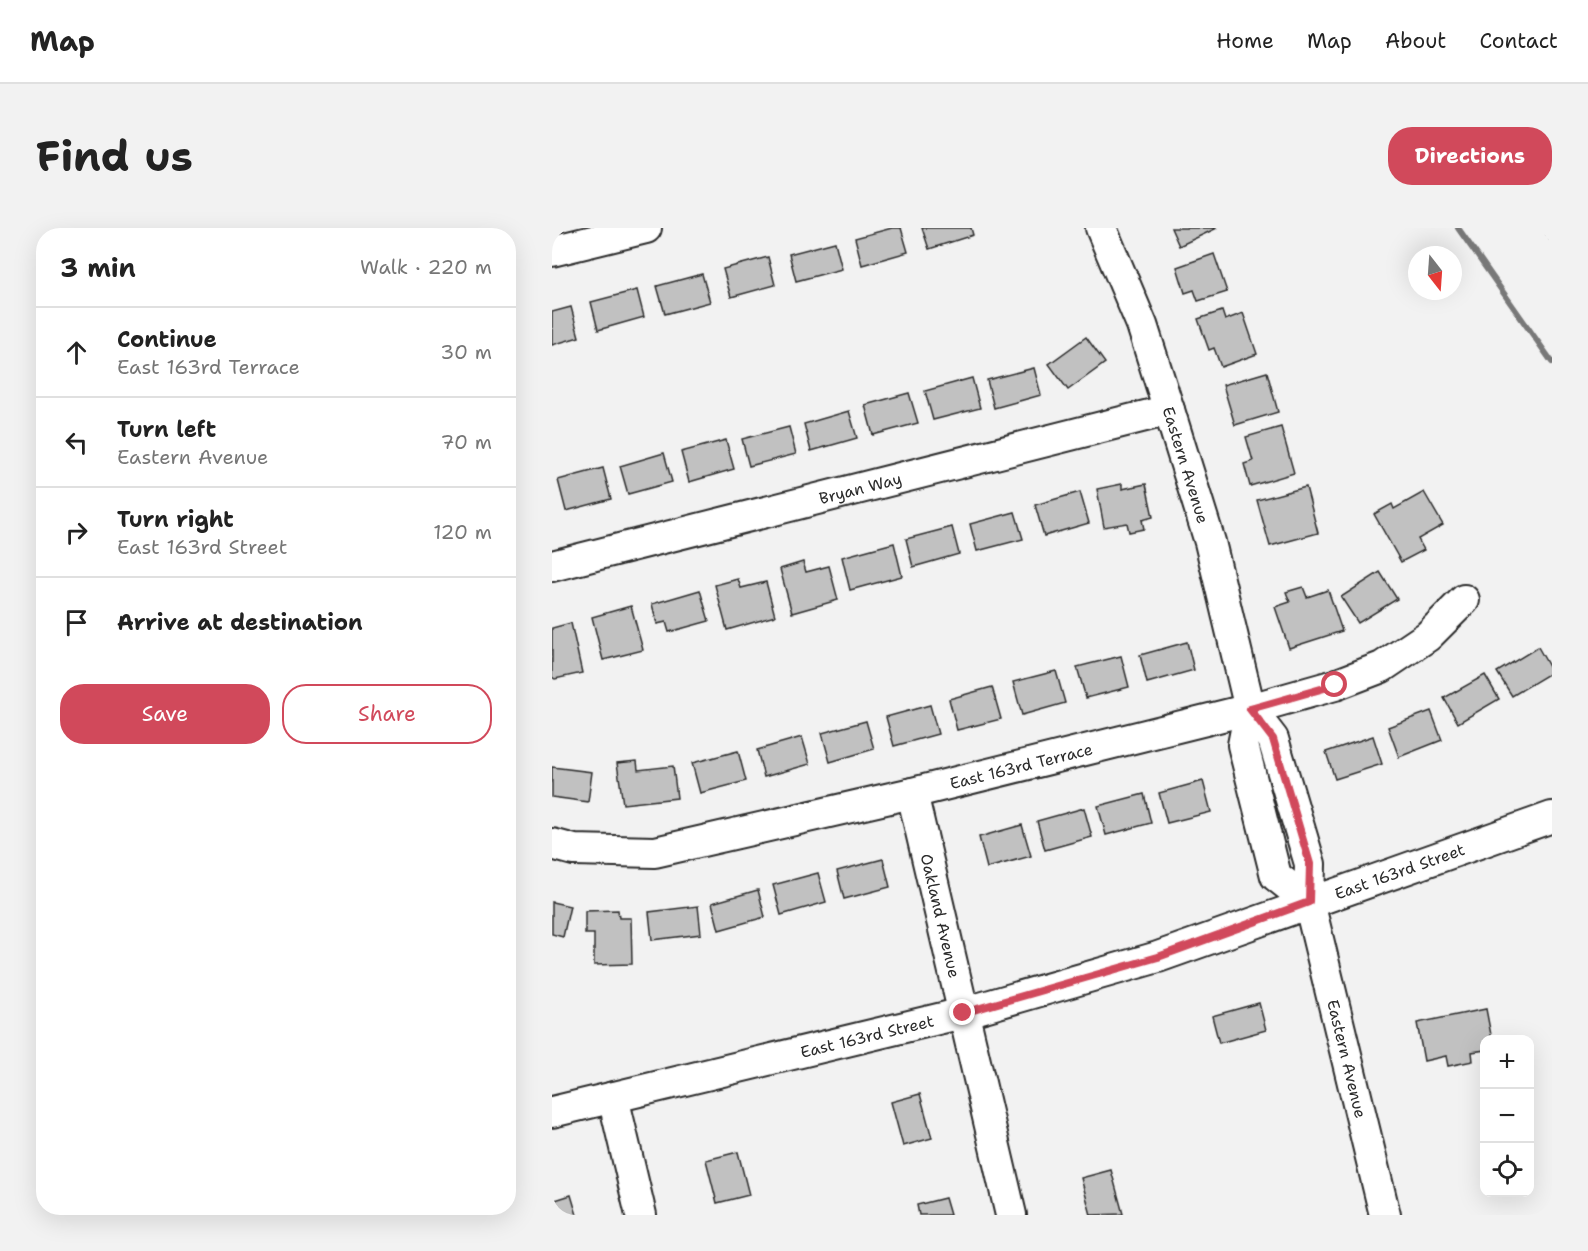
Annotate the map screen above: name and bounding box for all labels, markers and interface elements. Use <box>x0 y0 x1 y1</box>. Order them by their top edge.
text: Map <box>30 22 95 60</box>
text: Home <box>1216 27 1274 55</box>
text: Map <box>1307 27 1352 55</box>
text: About <box>1385 27 1446 55</box>
text: Contact <box>1479 27 1558 55</box>
button: Directions <box>1388 127 1552 185</box>
text: Find us <box>36 128 193 184</box>
north arrow <box>1408 246 1462 300</box>
text: 3 min <box>60 250 136 285</box>
text: Walk · 220 m <box>360 254 492 280</box>
text: Continue <box>117 325 217 354</box>
icon: ahead <box>60 336 93 369</box>
text: 30 m <box>440 339 492 365</box>
text: East 163rd Terrace <box>117 354 300 380</box>
street label: Eastern Avenue <box>1158 404 1214 526</box>
text: Turn left <box>117 415 216 444</box>
icon: left <box>60 426 93 459</box>
text: 70 m <box>440 429 492 455</box>
text: Eastern Avenue <box>117 444 268 470</box>
street label: Bryan Way <box>817 468 904 509</box>
text: Turn right <box>117 505 234 534</box>
icon: right <box>60 516 93 549</box>
text: 120 m <box>433 519 492 545</box>
text: East 163rd Street <box>117 534 287 560</box>
icon: arrive <box>60 606 93 639</box>
text: Arrive at destination <box>117 608 363 637</box>
route start <box>1321 671 1347 697</box>
button: Save <box>60 684 270 744</box>
button: Share <box>282 684 492 744</box>
street label: East 163rd Terrace <box>948 738 1095 794</box>
street label: East 163rd Street <box>1332 838 1467 904</box>
street label: Oakland Avenue <box>916 852 965 980</box>
street label: Eastern Avenue <box>1323 997 1372 1120</box>
route end <box>949 999 975 1025</box>
street label: East 163rd Street <box>798 1010 936 1062</box>
map controls <box>1480 1035 1534 1197</box>
button: + <box>1480 1035 1534 1089</box>
button: − <box>1480 1089 1534 1143</box>
button: locate <box>1480 1143 1534 1197</box>

